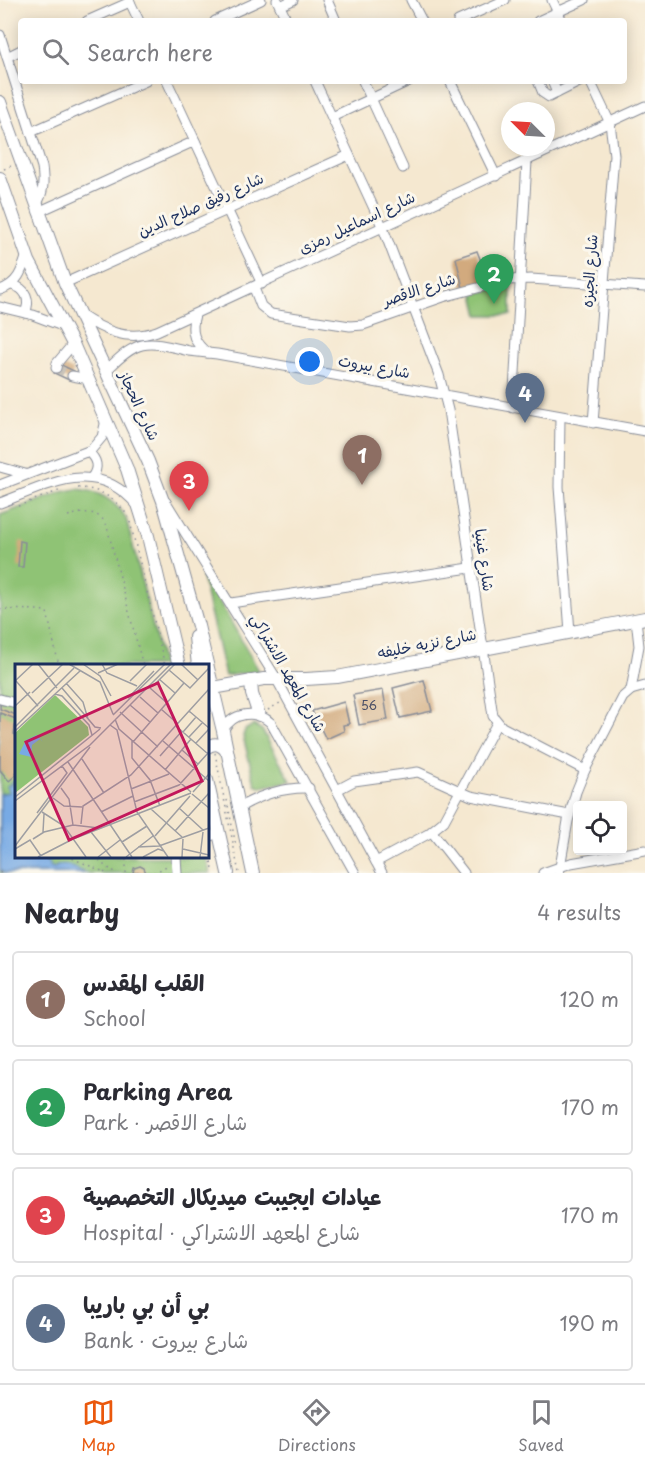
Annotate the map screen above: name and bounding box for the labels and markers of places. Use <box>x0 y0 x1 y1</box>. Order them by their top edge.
pin: 2 <box>474 254 514 304</box>
pin: 4 <box>506 374 544 423</box>
pin: 1 <box>342 436 382 485</box>
pin: 3 <box>170 462 208 511</box>

